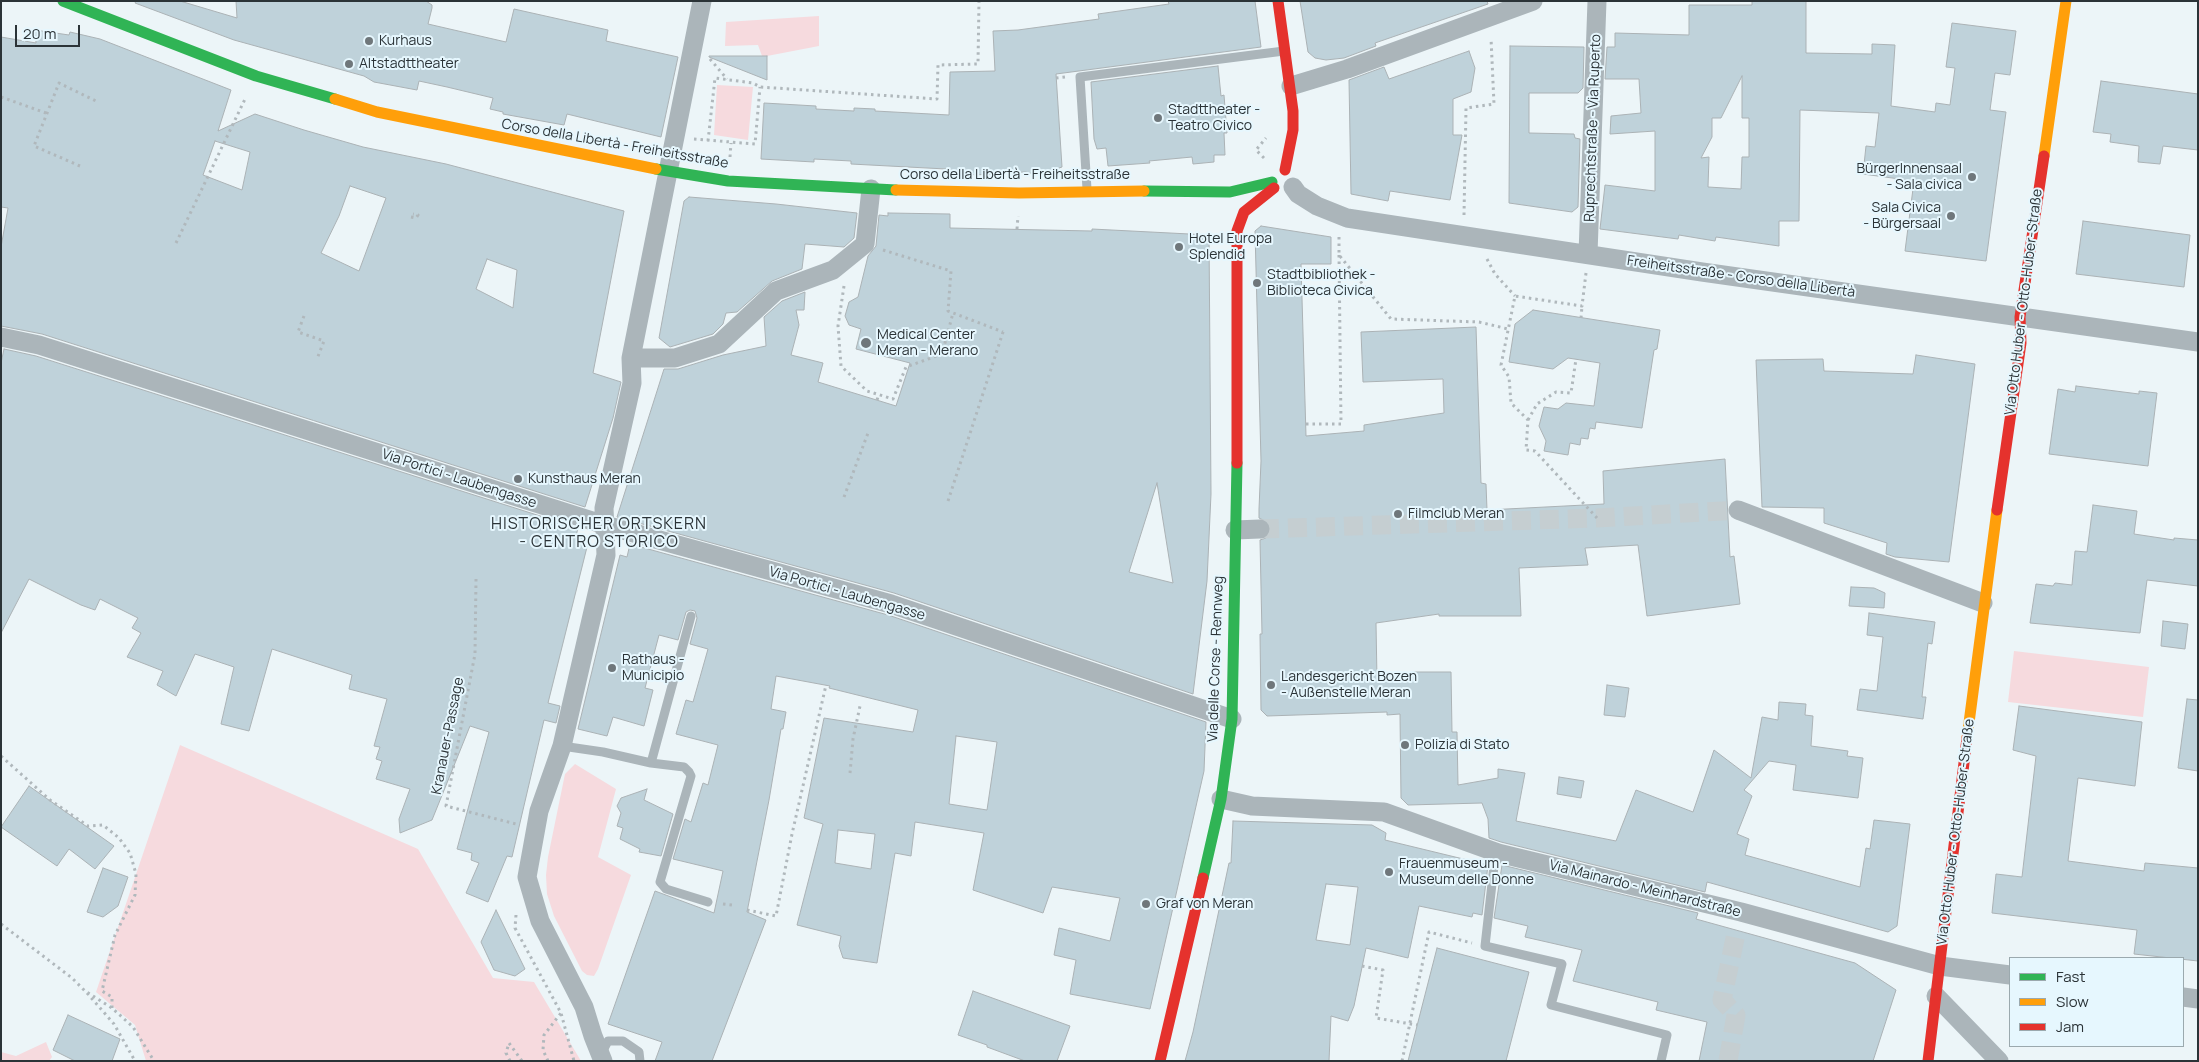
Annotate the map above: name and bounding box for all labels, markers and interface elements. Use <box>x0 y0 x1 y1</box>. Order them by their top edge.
scale bar <box>18 15 82 47</box>
text: 20 m <box>23 23 56 44</box>
place label: Kurhaus <box>379 33 432 49</box>
street label: Ruprechtstraße - Via Ruperto <box>1581 34 1605 222</box>
marker: Kurhaus <box>363 35 375 47</box>
place label: Altstadttheater <box>359 56 459 72</box>
marker: Altstadttheater <box>343 58 355 70</box>
place label: Stadttheater - Teatro Civico <box>1168 102 1260 134</box>
marker: Stadttheater - Teatro Civico <box>1152 112 1164 124</box>
street label: Corso della Libertà - Freiheitsstraße <box>500 116 730 172</box>
place label: BürgerInnensaal - Sala civica <box>1857 161 1962 193</box>
street label: Corso della Libertà - Freiheitsstraße <box>900 167 1130 183</box>
marker: BürgerInnensaal - Sala civica <box>1966 171 1978 183</box>
street label: Via Otto Huber - Otto-Huber-Straße <box>2002 188 2046 416</box>
place label: Sala Civica - Bürgersaal <box>1863 200 1941 232</box>
marker: Sala Civica - Bürgersaal <box>1945 210 1957 222</box>
place label: Hotel Europa Splendid <box>1189 231 1272 264</box>
marker: Hotel Europa Splendid <box>1173 241 1185 253</box>
street label: Freiheitsstraße - Corso della Libertà <box>1626 253 1856 301</box>
place label: Stadtbibliothek - Biblioteca Civica <box>1267 267 1375 300</box>
marker: Stadtbibliothek - Biblioteca Civica <box>1251 277 1263 289</box>
place label: Medical Center Meran - Merano <box>877 327 978 360</box>
marker: Medical Center Meran - Merano <box>859 336 873 350</box>
street label: Via Portici - Laubengasse <box>380 446 538 512</box>
place label: Kunsthaus Meran <box>528 471 641 487</box>
marker: Kunsthaus Meran <box>512 473 524 485</box>
place label: Filmclub Meran <box>1408 506 1504 522</box>
marker: Filmclub Meran <box>1392 508 1404 520</box>
district label: HISTORISCHER ORTSKERN - CENTRO STORICO <box>488 515 710 553</box>
street label: Via Portici - Laubengasse <box>767 564 927 624</box>
street label: Via delle Corse - Rennweg <box>1205 576 1227 742</box>
place label: Rathaus - Municipio <box>622 652 685 684</box>
marker: Rathaus - Municipio <box>606 662 618 674</box>
place label: Landesgericht Bozen - Außenstelle Meran <box>1281 669 1417 702</box>
street label: Kranauer-Passage <box>428 676 468 796</box>
marker: Landesgericht Bozen - Außenstelle Meran <box>1265 679 1277 691</box>
street label: Via Otto Huber - Otto-Huber-Straße <box>1934 718 1978 946</box>
place label: Polizia di Stato <box>1415 737 1509 753</box>
marker: Polizia di Stato <box>1399 739 1411 751</box>
place label: Frauenmuseum - Museum delle Donne <box>1399 856 1534 889</box>
street label: Via Mainardo - Meinhardstraße <box>1548 857 1742 921</box>
marker: Frauenmuseum - Museum delle Donne <box>1383 866 1395 878</box>
place label: Graf von Meran <box>1156 896 1253 912</box>
marker: Graf von Meran <box>1140 898 1152 910</box>
legend <box>2009 957 2184 1047</box>
text: Fast <box>2056 966 2085 987</box>
text: Slow <box>2056 991 2089 1012</box>
text: Jam <box>2056 1016 2084 1037</box>

